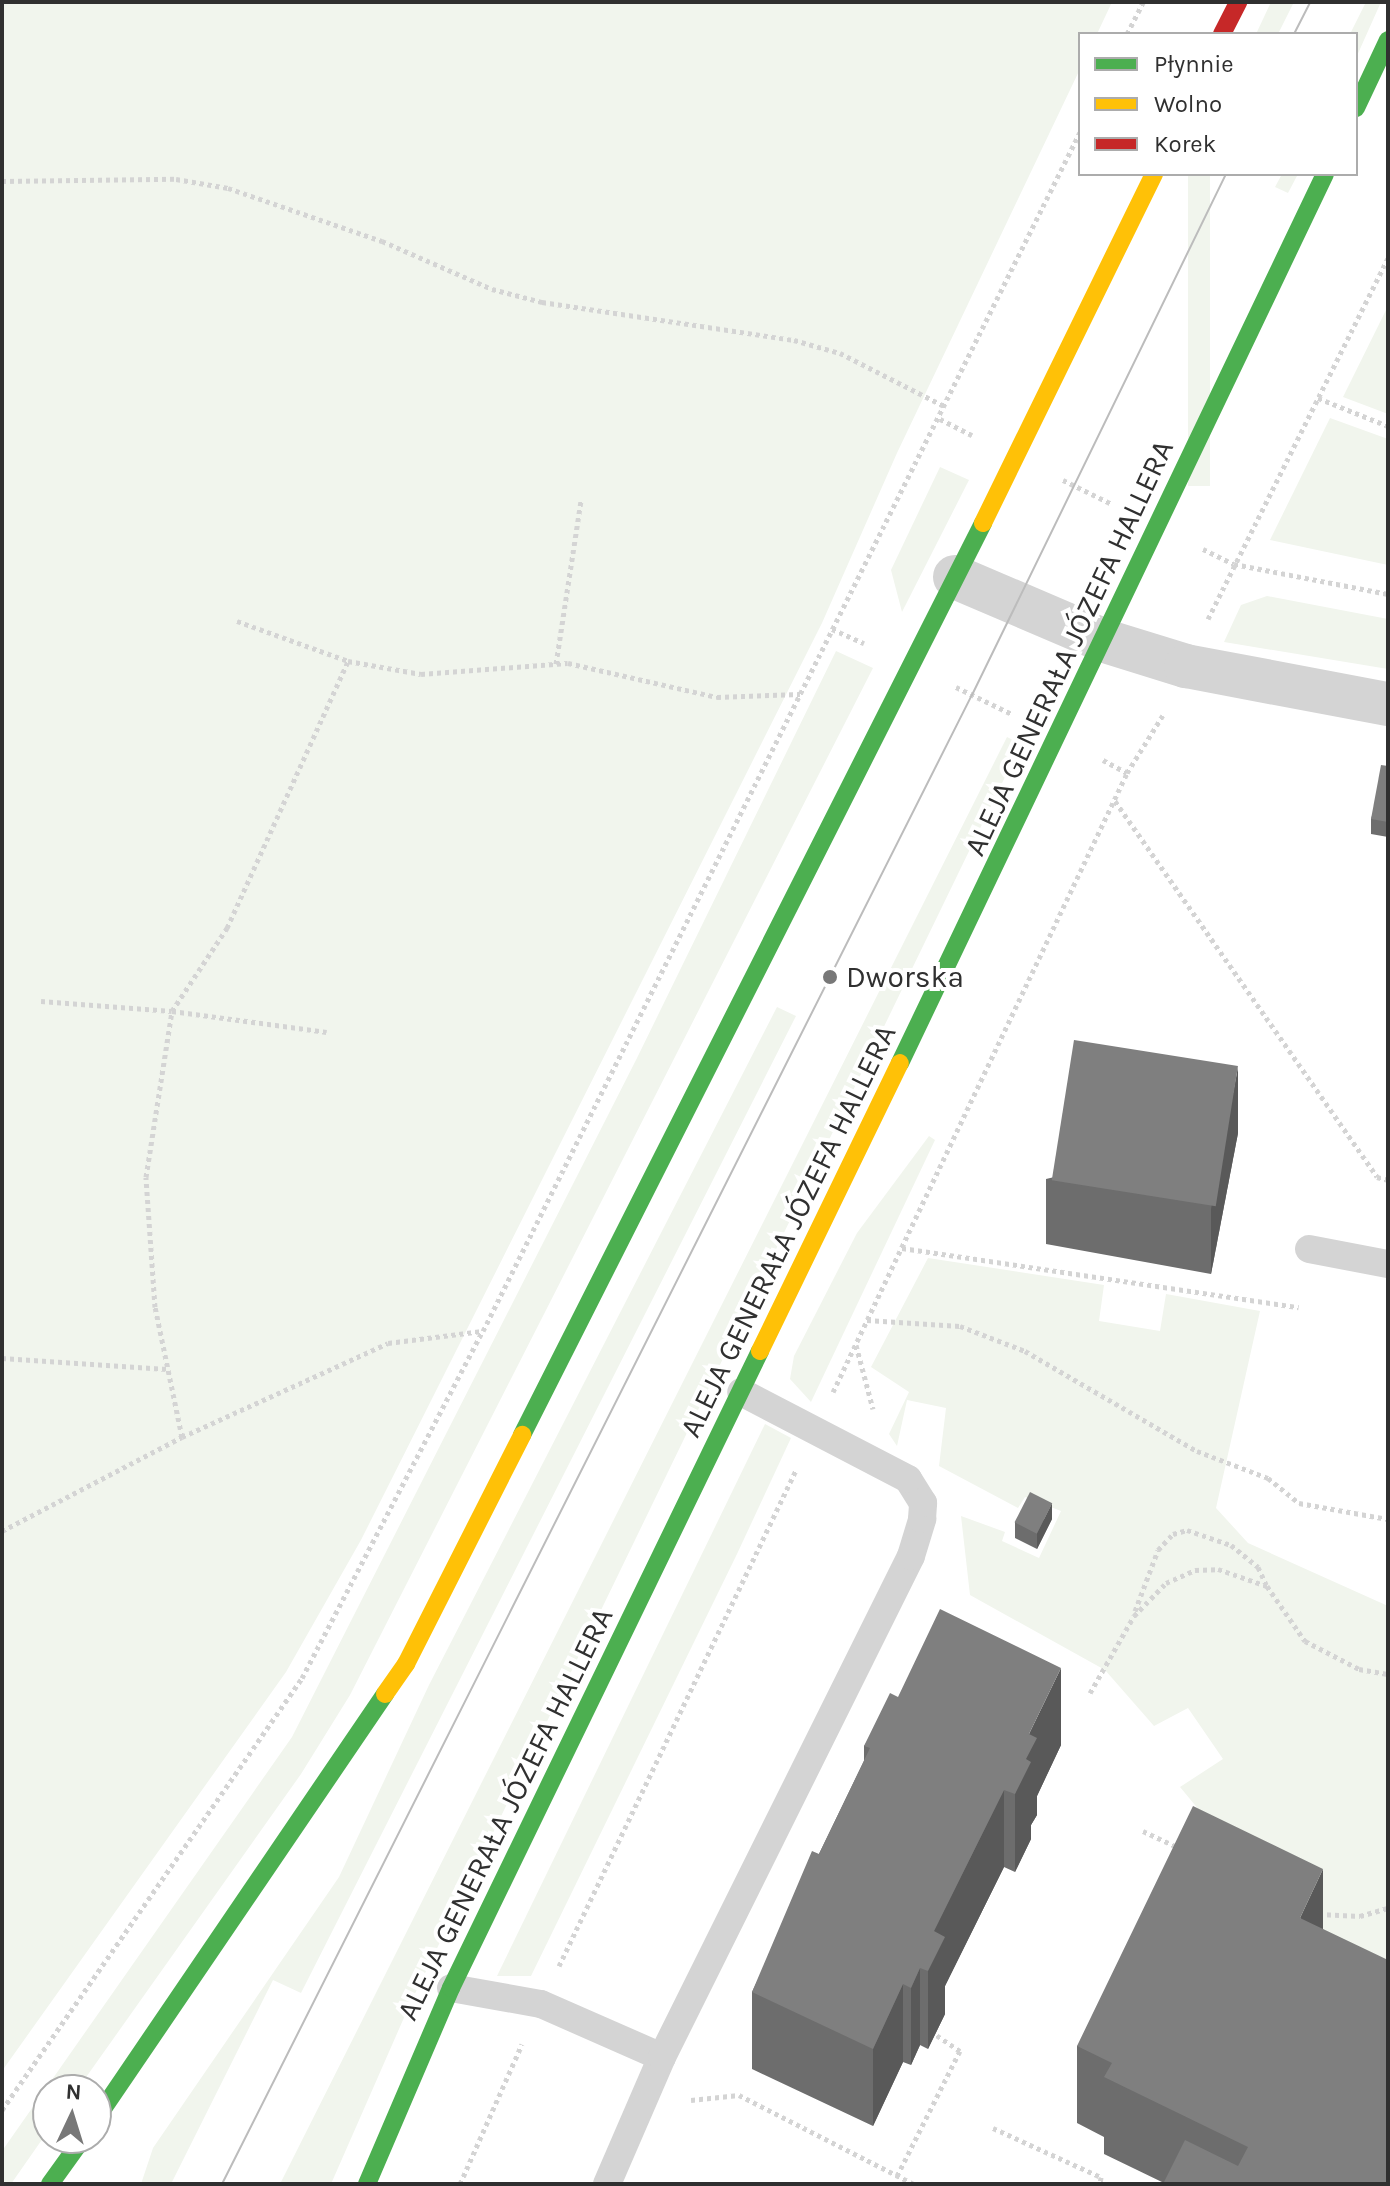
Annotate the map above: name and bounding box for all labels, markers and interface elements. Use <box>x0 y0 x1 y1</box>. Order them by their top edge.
legend <box>1078 32 1358 176</box>
text: Płynnie <box>1154 50 1234 78</box>
text: Wolno <box>1154 90 1222 118</box>
text: Korek <box>1154 130 1216 158</box>
street label: ALEJA GENERAŁA JÓZEFA HALLERA <box>957 434 1181 862</box>
place label: Dworska <box>846 959 964 995</box>
marker: Dworska <box>821 968 839 986</box>
street label: ALEJA GENERAŁA JÓZEFA HALLERA <box>672 1019 904 1443</box>
street label: ALEJA GENERAŁA JÓZEFA HALLERA <box>389 1602 621 2026</box>
north arrow <box>32 2074 112 2154</box>
text: N <box>65 2079 82 2106</box>

